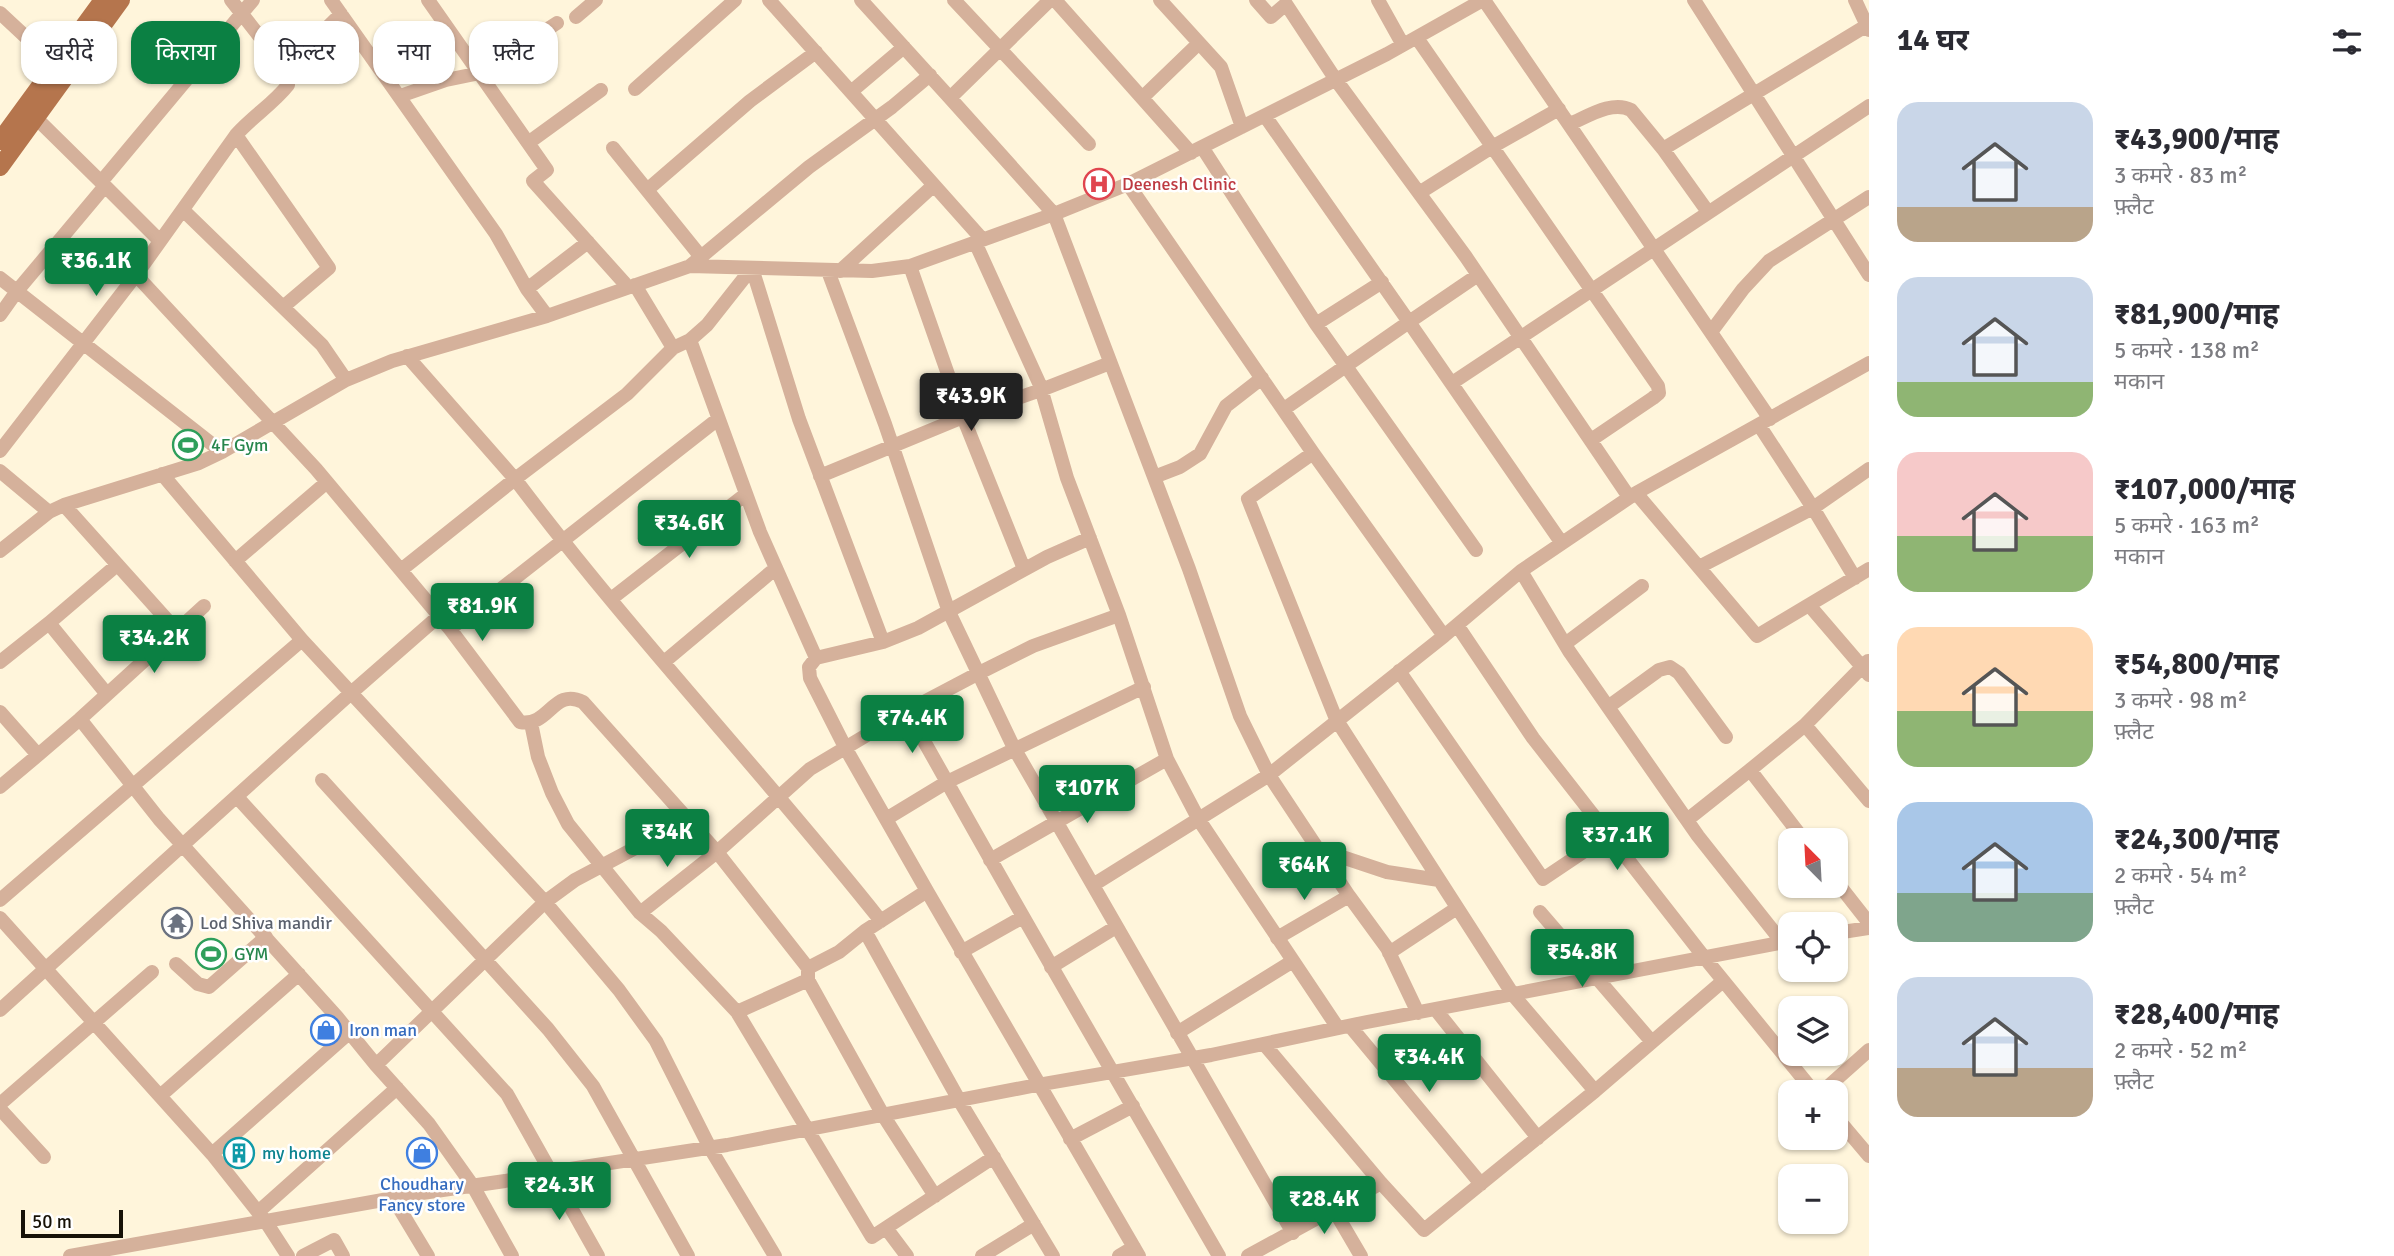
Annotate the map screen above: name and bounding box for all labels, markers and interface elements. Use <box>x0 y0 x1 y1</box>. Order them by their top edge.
chip: खरीदें <box>21 21 117 84</box>
chip: किराया <box>131 21 240 84</box>
chip: फ़िल्टर <box>254 21 359 84</box>
chip: नया <box>373 21 455 84</box>
chip: फ़्लैट <box>469 21 558 84</box>
text: 14 घर <box>1897 22 1969 59</box>
icon: filters <box>2328 23 2366 61</box>
text: ₹43,900/माह <box>2114 121 2279 158</box>
icon: home <box>1953 130 2037 214</box>
text: 3 कमरे · 83 m² <box>2114 161 2247 190</box>
hospital icon: Deenesh Clinic <box>1082 167 1116 201</box>
place label: Deenesh Clinic <box>1122 173 1236 195</box>
text: फ़्लैट <box>2114 192 2154 221</box>
pin: ₹36.1K <box>39 238 153 298</box>
text: ₹36.1K <box>61 246 131 275</box>
text: ₹81,900/माह <box>2114 296 2279 333</box>
icon: home <box>1953 305 2037 389</box>
text: 5 कमरे · 138 m² <box>2114 336 2260 365</box>
text: मकान <box>2114 367 2164 396</box>
pin: ₹43.9K <box>914 374 1028 433</box>
text: ₹43.9K <box>936 381 1006 410</box>
sports icon: 4F Gym <box>171 428 205 462</box>
place label: 4F Gym <box>211 434 268 456</box>
text: ₹107,000/माह <box>2114 471 2295 508</box>
icon: home <box>1953 480 2037 564</box>
pin: ₹34.6K <box>632 500 746 560</box>
text: ₹34.6K <box>654 508 724 537</box>
text: 5 कमरे · 163 m² <box>2114 511 2260 540</box>
text: मकान <box>2114 542 2164 571</box>
pin: ₹81.9K <box>425 584 539 643</box>
text: ₹81.9K <box>447 591 517 620</box>
pin: ₹34.2K <box>97 616 211 675</box>
text: ₹34.2K <box>119 623 189 652</box>
text: ₹54,800/माह <box>2114 646 2279 683</box>
icon: home <box>1953 655 2037 739</box>
text: 3 कमरे · 98 m² <box>2114 686 2247 715</box>
pin: ₹74.4K <box>855 696 969 755</box>
text: ₹74.4K <box>877 703 947 732</box>
text: फ़्लैट <box>2114 717 2154 746</box>
pin: ₹107K <box>1038 766 1136 825</box>
text: ₹107K <box>1055 773 1119 802</box>
pin: ₹34K <box>626 810 708 869</box>
pin: ₹37.1K <box>1560 812 1674 872</box>
text: ₹34K <box>641 817 693 846</box>
text: ₹37.1K <box>1582 820 1652 849</box>
text: ₹24,300/माह <box>2114 821 2279 858</box>
north arrow <box>1778 828 1848 898</box>
map controls <box>1778 828 1848 1234</box>
icon: home <box>1953 830 2037 914</box>
pin: ₹64K <box>1263 842 1345 902</box>
text: ₹64K <box>1278 850 1330 879</box>
text: 2 कमरे · 54 m² <box>2114 861 2247 890</box>
text: फ़्लैट <box>2114 892 2154 921</box>
temple icon: Lod Shiva mandir <box>160 906 194 940</box>
place label: Lod Shiva mandir <box>200 912 332 934</box>
button: locate <box>1778 912 1848 982</box>
pin: ₹54.8K <box>1525 930 1639 989</box>
sports icon: GYM <box>194 937 228 971</box>
text: ₹54.8K <box>1547 937 1617 966</box>
place label: GYM <box>234 943 269 965</box>
button: layers <box>1778 996 1848 1066</box>
text: ₹28,400/माह <box>2114 996 2279 1033</box>
icon: home <box>1953 1005 2037 1089</box>
shop icon: Iron man <box>309 1013 343 1047</box>
place label: Iron man <box>349 1019 417 1041</box>
pin: ₹34.4K <box>1372 1034 1486 1094</box>
text: 2 कमरे · 52 m² <box>2114 1036 2247 1065</box>
text: ₹34.4K <box>1394 1042 1464 1071</box>
text: फ़्लैट <box>2114 1067 2154 1096</box>
button: + <box>1778 1080 1848 1150</box>
building icon: my home <box>222 1136 256 1170</box>
shop icon: Choudhary Fancy store <box>405 1136 439 1170</box>
place label: my home <box>262 1142 331 1164</box>
pin: ₹24.3K <box>502 1162 616 1222</box>
button: − <box>1778 1164 1848 1234</box>
text: ₹24.3K <box>524 1170 594 1199</box>
place label: Choudhary Fancy store <box>378 1173 466 1216</box>
pin: ₹28.4K <box>1267 1176 1381 1236</box>
text: ₹28.4K <box>1289 1184 1359 1213</box>
scale bar <box>21 1207 122 1239</box>
text: 50 m <box>32 1210 72 1234</box>

